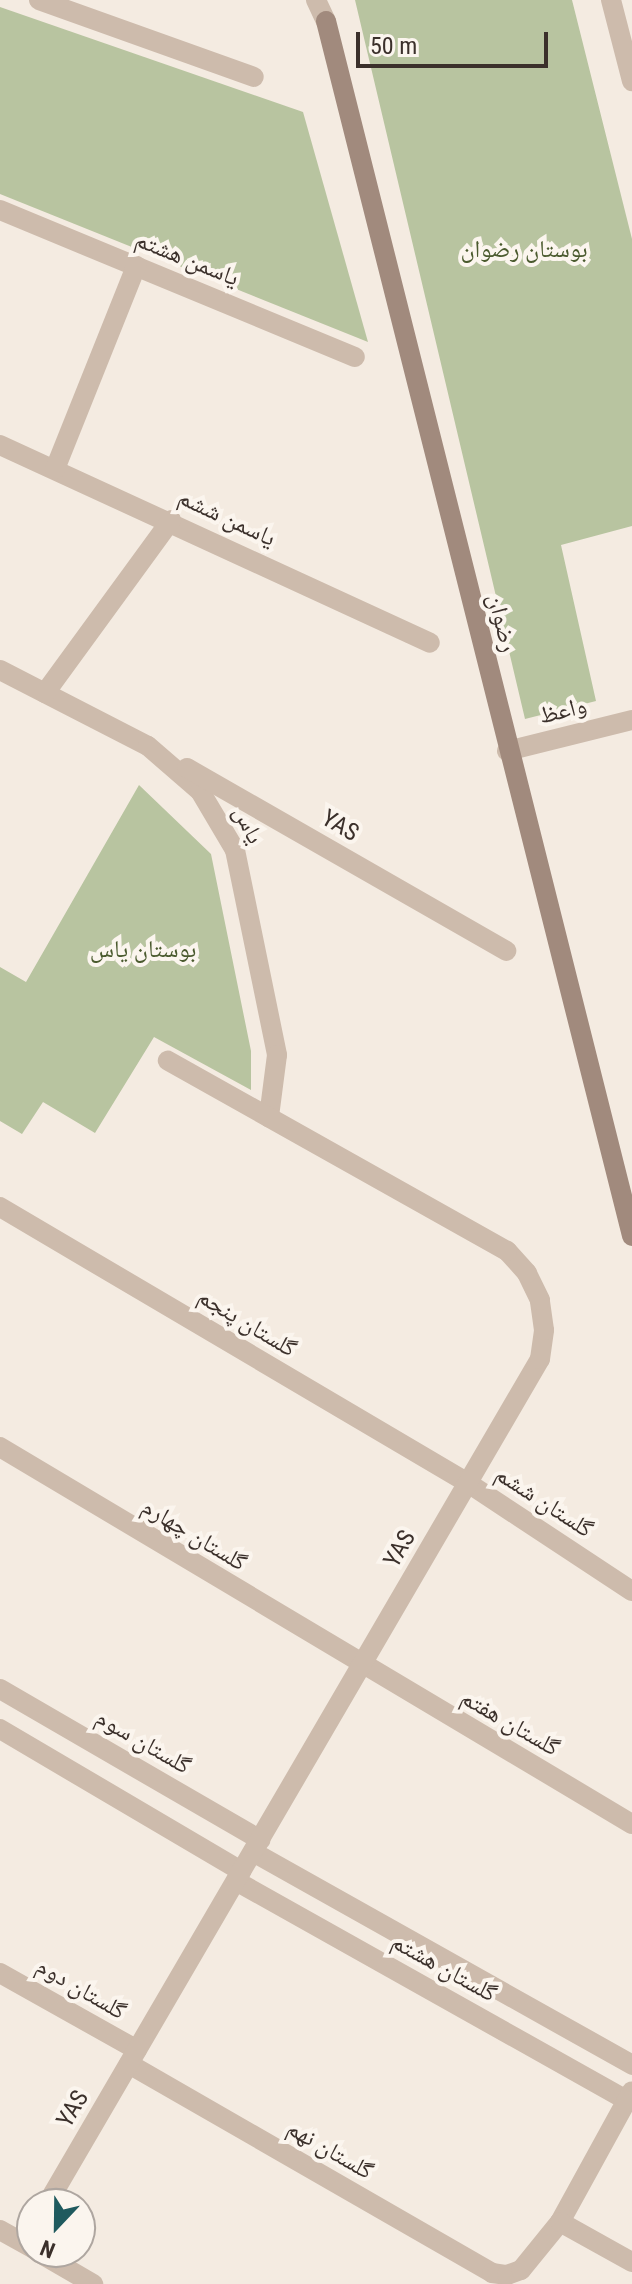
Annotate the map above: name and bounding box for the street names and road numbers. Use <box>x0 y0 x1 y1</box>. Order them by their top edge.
street label: یاسمن هشتم <box>131 225 243 293</box>
street label: یاسمن ششم <box>174 483 280 553</box>
street label: رضوان <box>481 591 523 655</box>
street label: واعظ <box>536 691 590 731</box>
street label: یاس <box>227 801 269 849</box>
street label: YAS <box>316 804 364 848</box>
street label: گلستان پنجم <box>192 1282 302 1364</box>
street label: گلستان ششم <box>490 1460 598 1544</box>
street label: گلستان چهارم <box>136 1492 252 1578</box>
street label: YAS <box>378 1525 422 1573</box>
street label: گلستان هفتم <box>456 1683 564 1763</box>
street label: گلستان سوم <box>90 1703 196 1781</box>
street label: گلستان هشتم <box>387 1927 501 2009</box>
street label: گلستان دوم <box>31 1952 131 2026</box>
street label: YAS <box>51 2085 95 2133</box>
street label: گلستان نهم <box>282 2114 378 2186</box>

